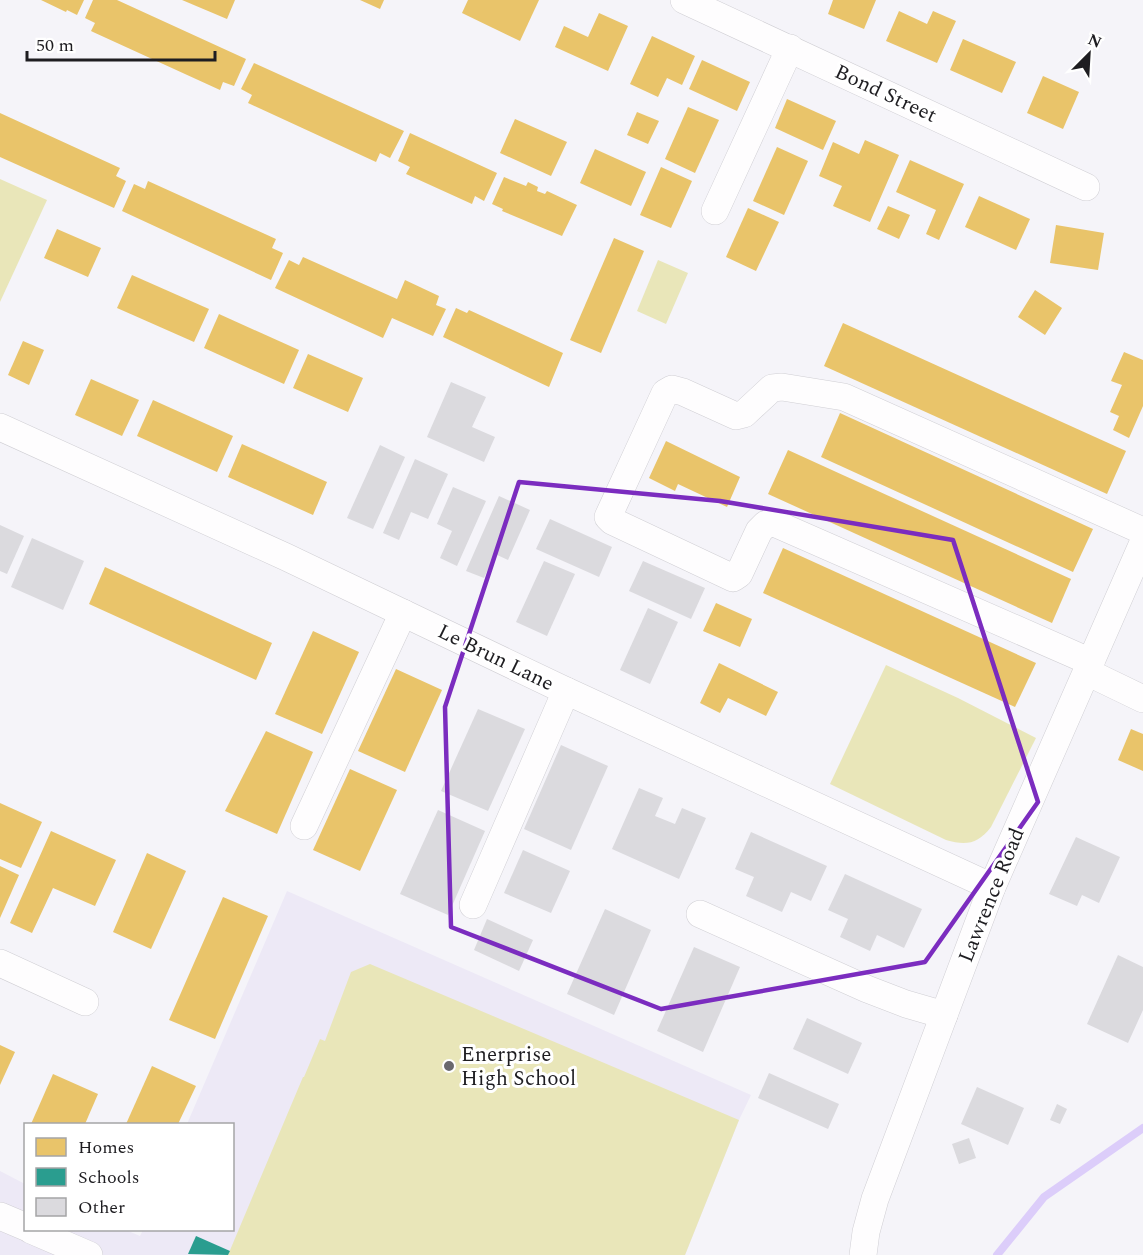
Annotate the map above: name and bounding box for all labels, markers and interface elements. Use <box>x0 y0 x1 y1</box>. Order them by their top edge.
scale bar <box>27 24 214 62</box>
north arrow <box>1059 24 1119 84</box>
text: N <box>1084 28 1106 55</box>
text: 50 m <box>36 32 74 59</box>
street label: Bond Street <box>829 56 942 132</box>
street label: Le Brun Lane <box>432 616 559 700</box>
street label: Lawrence Road <box>950 823 1034 968</box>
place label: Enerprise High School <box>461 1039 576 1095</box>
marker: Enerprise High School <box>442 1059 456 1073</box>
legend <box>24 1123 234 1231</box>
text: Homes <box>78 1134 134 1161</box>
text: Schools <box>78 1164 140 1191</box>
text: Other <box>78 1194 125 1221</box>

